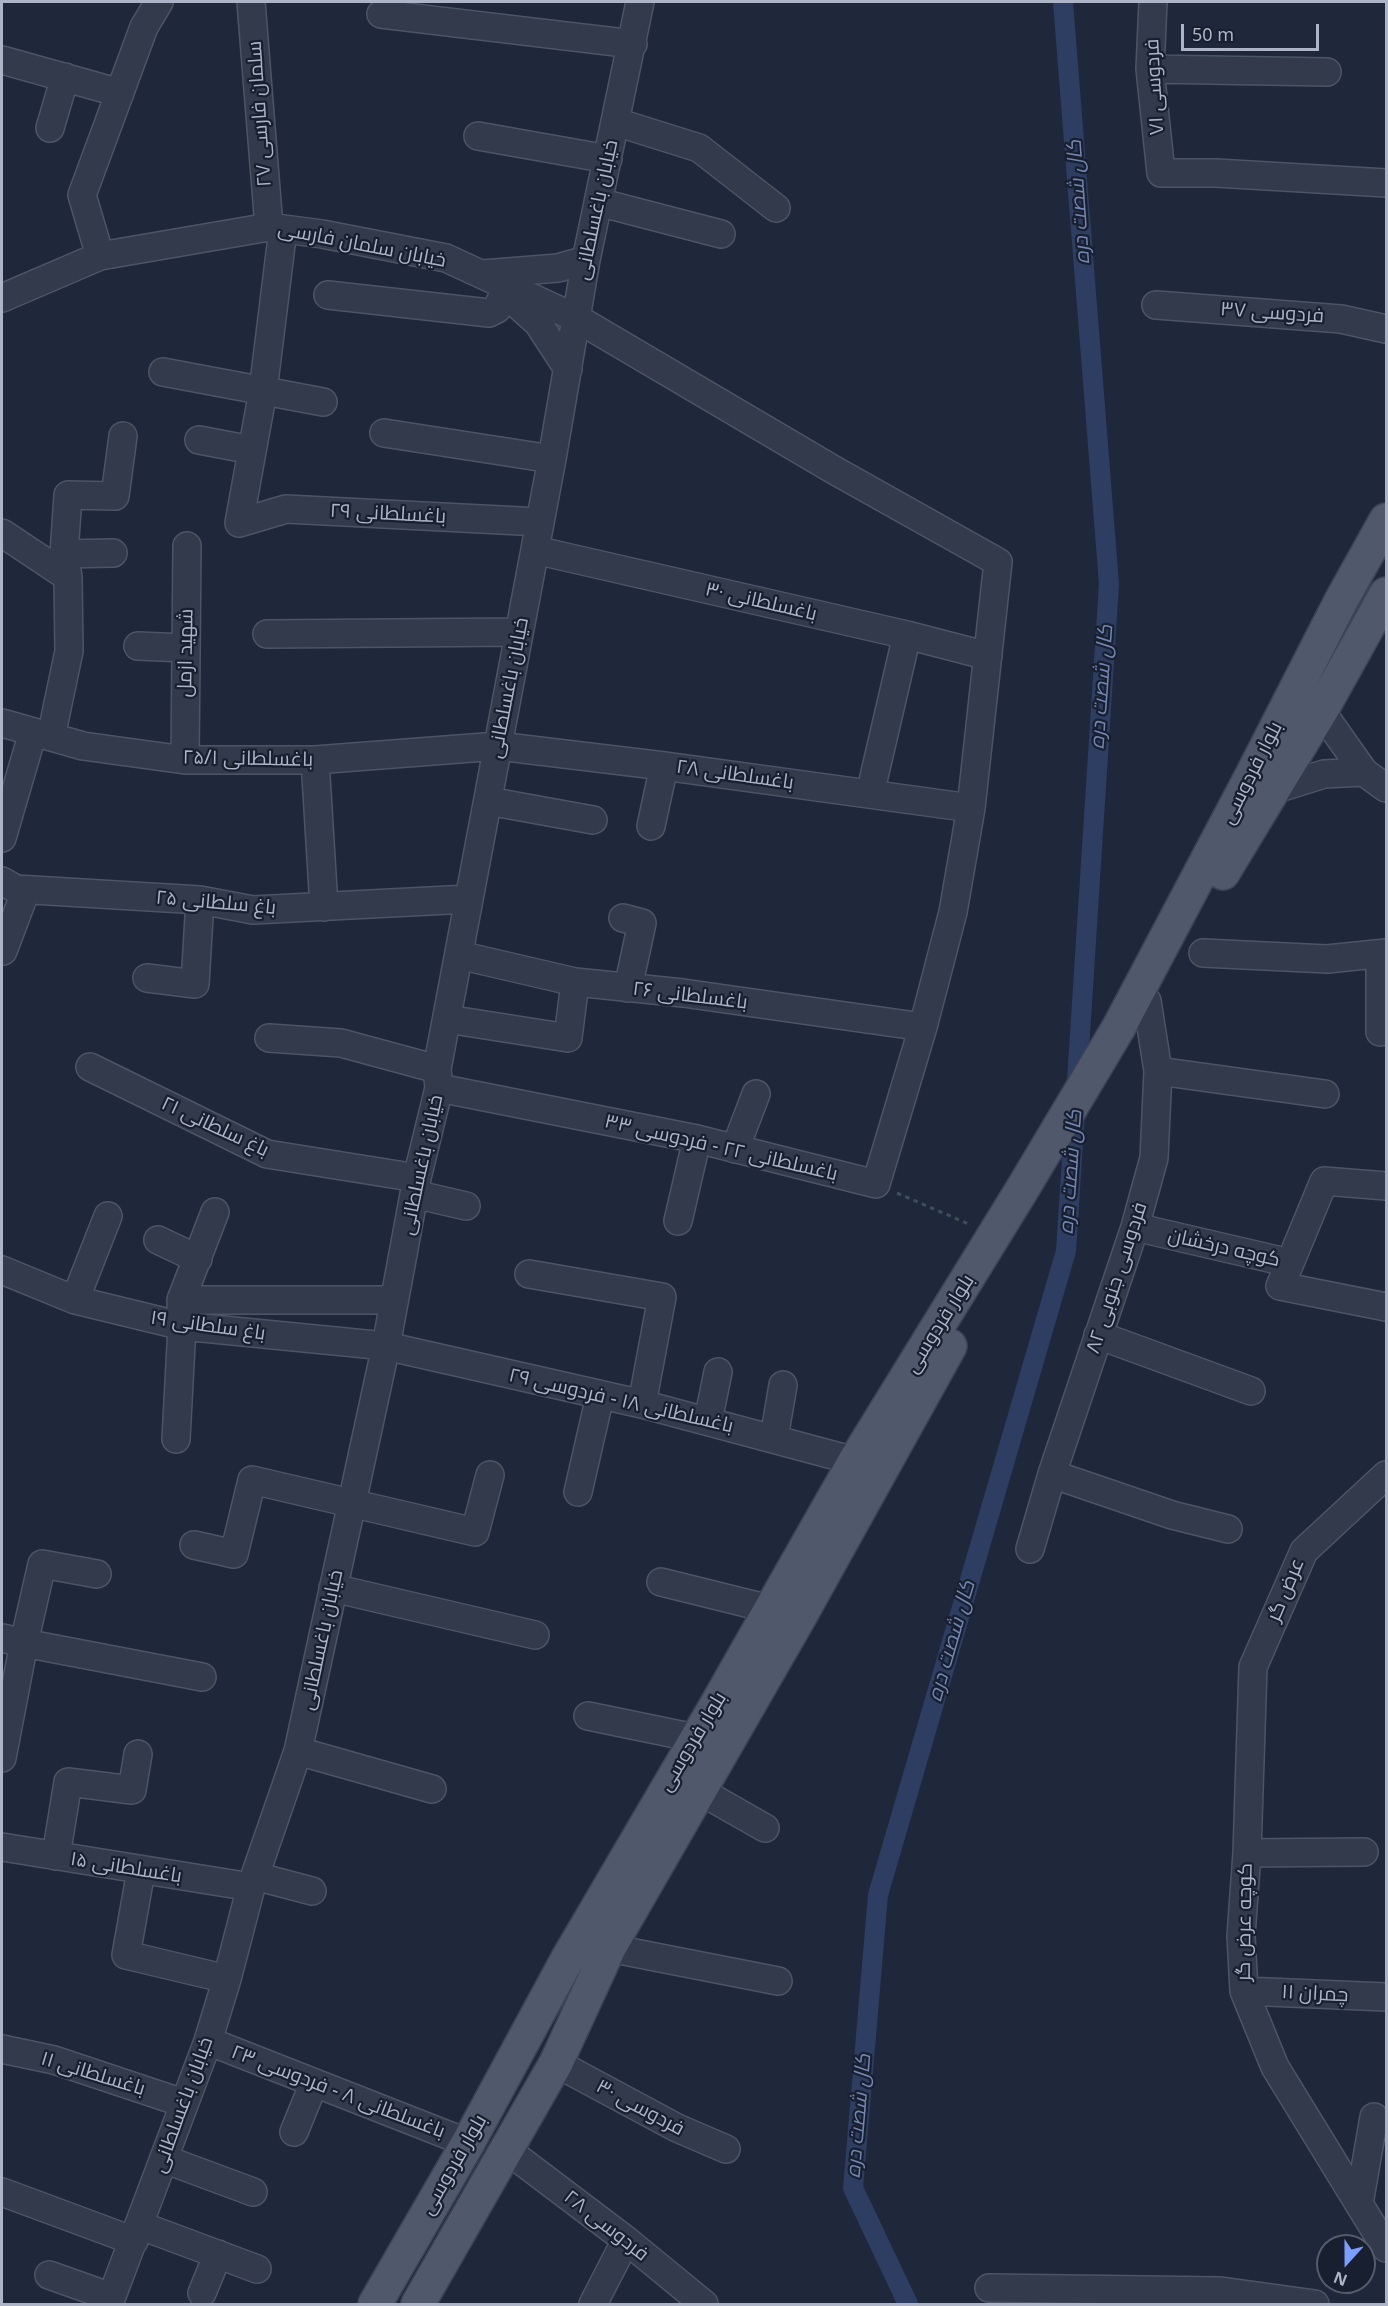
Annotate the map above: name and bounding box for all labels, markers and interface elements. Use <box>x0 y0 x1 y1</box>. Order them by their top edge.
scale bar <box>1184 12 1322 50</box>
text: 50 m <box>1192 22 1234 46</box>
street label: فردوسی ۷۱ <box>1140 38 1170 136</box>
street label: سلمان فارسی ۲۷ <box>243 40 277 188</box>
street label: خیابان باغسلطانی <box>570 138 624 282</box>
water label: کال شصت دره <box>1062 139 1096 265</box>
street label: خیابان سلمان فارسی <box>276 217 448 273</box>
street label: فردوسی ۳۷ <box>1219 297 1325 329</box>
street label: باغسلطانی ۲۹ <box>329 499 447 529</box>
street label: باغسلطانی ۳۰ <box>703 577 819 627</box>
street label: شهید ازمل <box>173 608 199 698</box>
street label: خیابان باغسلطانی <box>484 616 534 760</box>
water label: کال شصت دره <box>1085 624 1119 750</box>
street label: بلوار فردوسی <box>1216 718 1288 828</box>
street label: باغسلطانی ۲۵/۱ <box>183 746 313 772</box>
street label: باغسلطانی ۲۸ <box>675 755 795 795</box>
street label: باغ سلطانی ۲۵ <box>155 886 277 920</box>
street label: باغسلطانی ۲۶ <box>631 977 749 1015</box>
street label: باغ سلطانی ۲۱ <box>157 1092 273 1162</box>
street label: خیابان باغسلطانی <box>395 1093 449 1237</box>
street label: باغسلطانی ۲۲ - فردوسی ۳۳ <box>602 1109 840 1187</box>
water label: کال شصت دره <box>1054 1109 1088 1235</box>
street label: فردوسی جنوبی ۸۲ <box>1081 1199 1153 1357</box>
street label: کوچه درخشان <box>1166 1223 1282 1273</box>
street label: بلوار فردوسی <box>900 1270 980 1378</box>
street label: باغ سلطانی ۱۹ <box>149 1306 267 1346</box>
street label: باغسلطانی ۱۸ - فردوسی ۲۹ <box>506 1363 736 1439</box>
street label: عرض گر <box>1262 1555 1310 1625</box>
street label: خیابان باغسلطانی <box>295 1568 349 1712</box>
water label: کال شصت دره <box>923 1578 981 1704</box>
street label: بلوار فردوسی <box>654 1688 732 1796</box>
street label: باغسلطانی ۱۵ <box>69 1847 183 1889</box>
street label: کوچه عرض گر <box>1232 1863 1258 1981</box>
street label: چمران ۱۱ <box>1281 1980 1349 2008</box>
street label: خیابان باغسلطانی <box>147 2034 219 2176</box>
street label: باغسلطانی ۸ - فردوسی ۲۳ <box>228 2040 448 2144</box>
street label: باغسلطانی ۱۱ <box>38 2047 148 2101</box>
water label: کال شصت دره <box>841 2053 877 2179</box>
street label: فردوسی ۳۰ <box>592 2075 688 2141</box>
street label: بلوار فردوسی <box>416 2111 492 2219</box>
street label: فردوسی ۲۸ <box>559 2185 653 2267</box>
north arrow <box>1316 2234 1376 2294</box>
text: N <box>1330 2266 1350 2292</box>

